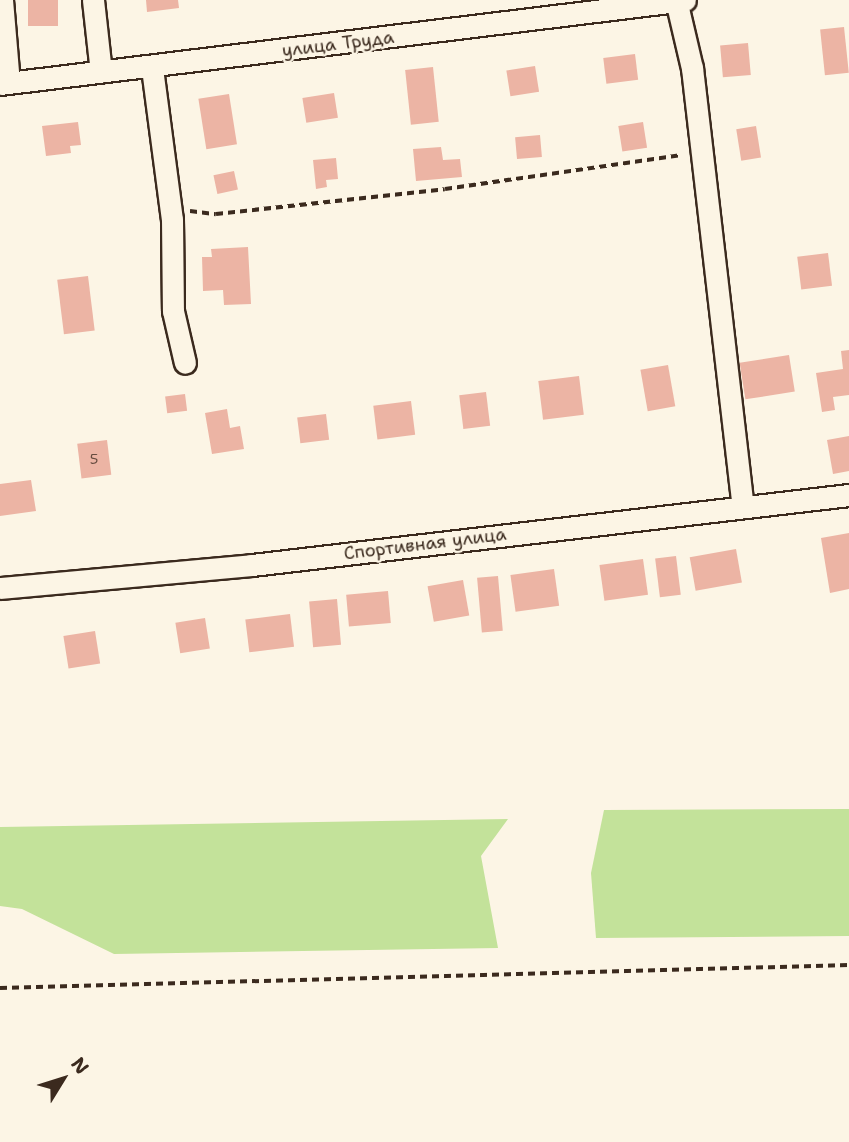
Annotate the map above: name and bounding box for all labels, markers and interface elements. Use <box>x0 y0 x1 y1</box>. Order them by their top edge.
street label: улица Труда <box>281 26 395 62</box>
house number: 5 <box>90 451 98 467</box>
street label: Спортивная улица <box>342 523 508 565</box>
north arrow <box>28 1044 98 1114</box>
text: N <box>65 1052 94 1079</box>

